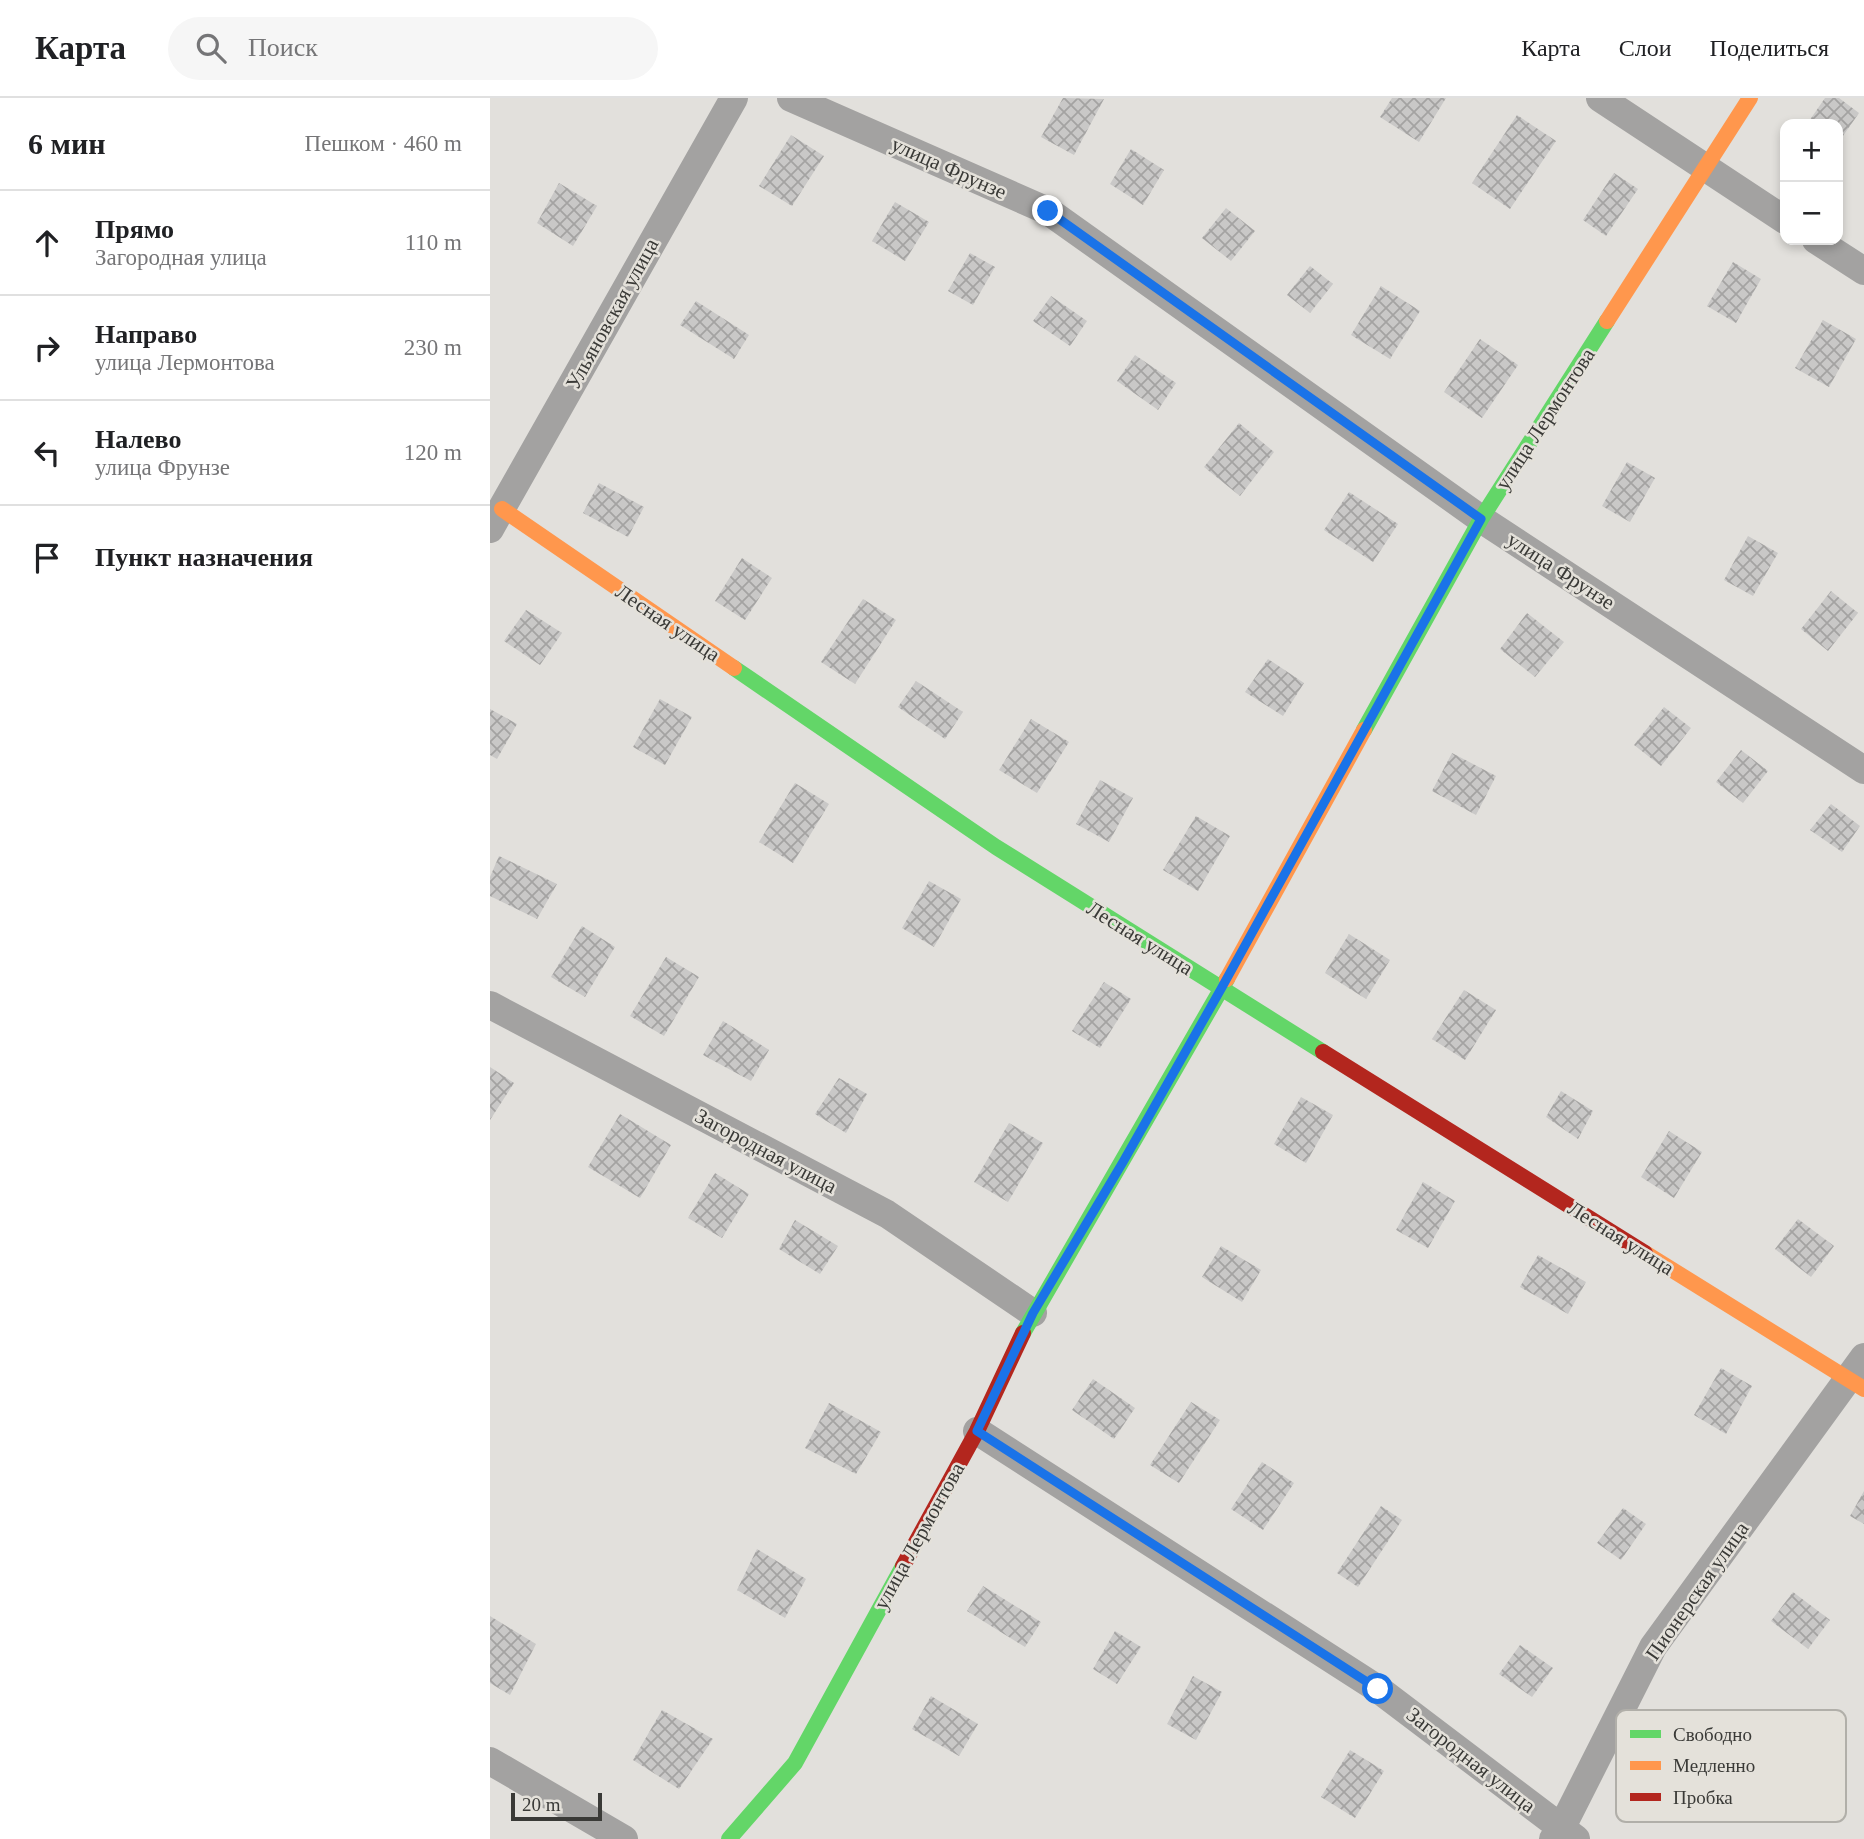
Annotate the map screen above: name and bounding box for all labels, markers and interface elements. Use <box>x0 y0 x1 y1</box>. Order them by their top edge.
search box <box>168 17 658 80</box>
icon: search <box>192 29 230 67</box>
text: Карта <box>35 30 126 66</box>
text: Поиск <box>248 33 318 62</box>
text: Карта <box>1521 35 1581 61</box>
text: Слои <box>1619 35 1672 61</box>
text: Поделиться <box>1710 35 1829 61</box>
map controls <box>1780 119 1843 245</box>
button: + <box>1780 119 1843 182</box>
text: 6 мин <box>28 127 106 160</box>
text: Пешком · 460 m <box>305 131 462 156</box>
street label: улица Фрунзе <box>888 132 1010 204</box>
button: − <box>1780 182 1843 245</box>
route end <box>1032 195 1063 226</box>
text: Прямо <box>95 215 174 244</box>
icon: ahead <box>28 224 66 262</box>
text: 110 m <box>405 230 462 255</box>
street label: Ульяновская улица <box>561 234 664 394</box>
text: Загородная улица <box>95 245 267 270</box>
text: Направо <box>95 320 197 349</box>
icon: right <box>28 329 66 367</box>
text: 230 m <box>404 335 462 360</box>
street label: улица Лермонтова <box>1490 343 1600 494</box>
text: улица Лермонтова <box>95 350 275 375</box>
text: Налево <box>95 425 181 454</box>
icon: left <box>28 434 66 472</box>
text: 120 m <box>404 440 462 465</box>
text: улица Фрунзе <box>95 455 230 480</box>
street label: улица Фрунзе <box>1503 527 1619 615</box>
icon: arrive <box>28 539 66 577</box>
text: Пункт назначения <box>95 543 313 572</box>
street label: Лесная улица <box>611 579 725 667</box>
street label: Лесная улица <box>1083 896 1198 980</box>
street label: Загородная улица <box>691 1104 841 1199</box>
street label: Лесная улица <box>1564 1196 1679 1280</box>
street label: улица Лермонтова <box>869 1458 970 1614</box>
street label: Пионерская улица <box>1640 1517 1754 1665</box>
route start <box>1362 1673 1393 1704</box>
street label: Загородная улица <box>1402 1702 1541 1818</box>
legend <box>1616 1710 1846 1822</box>
text: Свободно <box>1673 1724 1752 1745</box>
text: Медленно <box>1673 1755 1755 1776</box>
text: Пробка <box>1673 1787 1733 1808</box>
scale bar <box>511 1790 602 1822</box>
text: 20 m <box>522 1794 561 1815</box>

